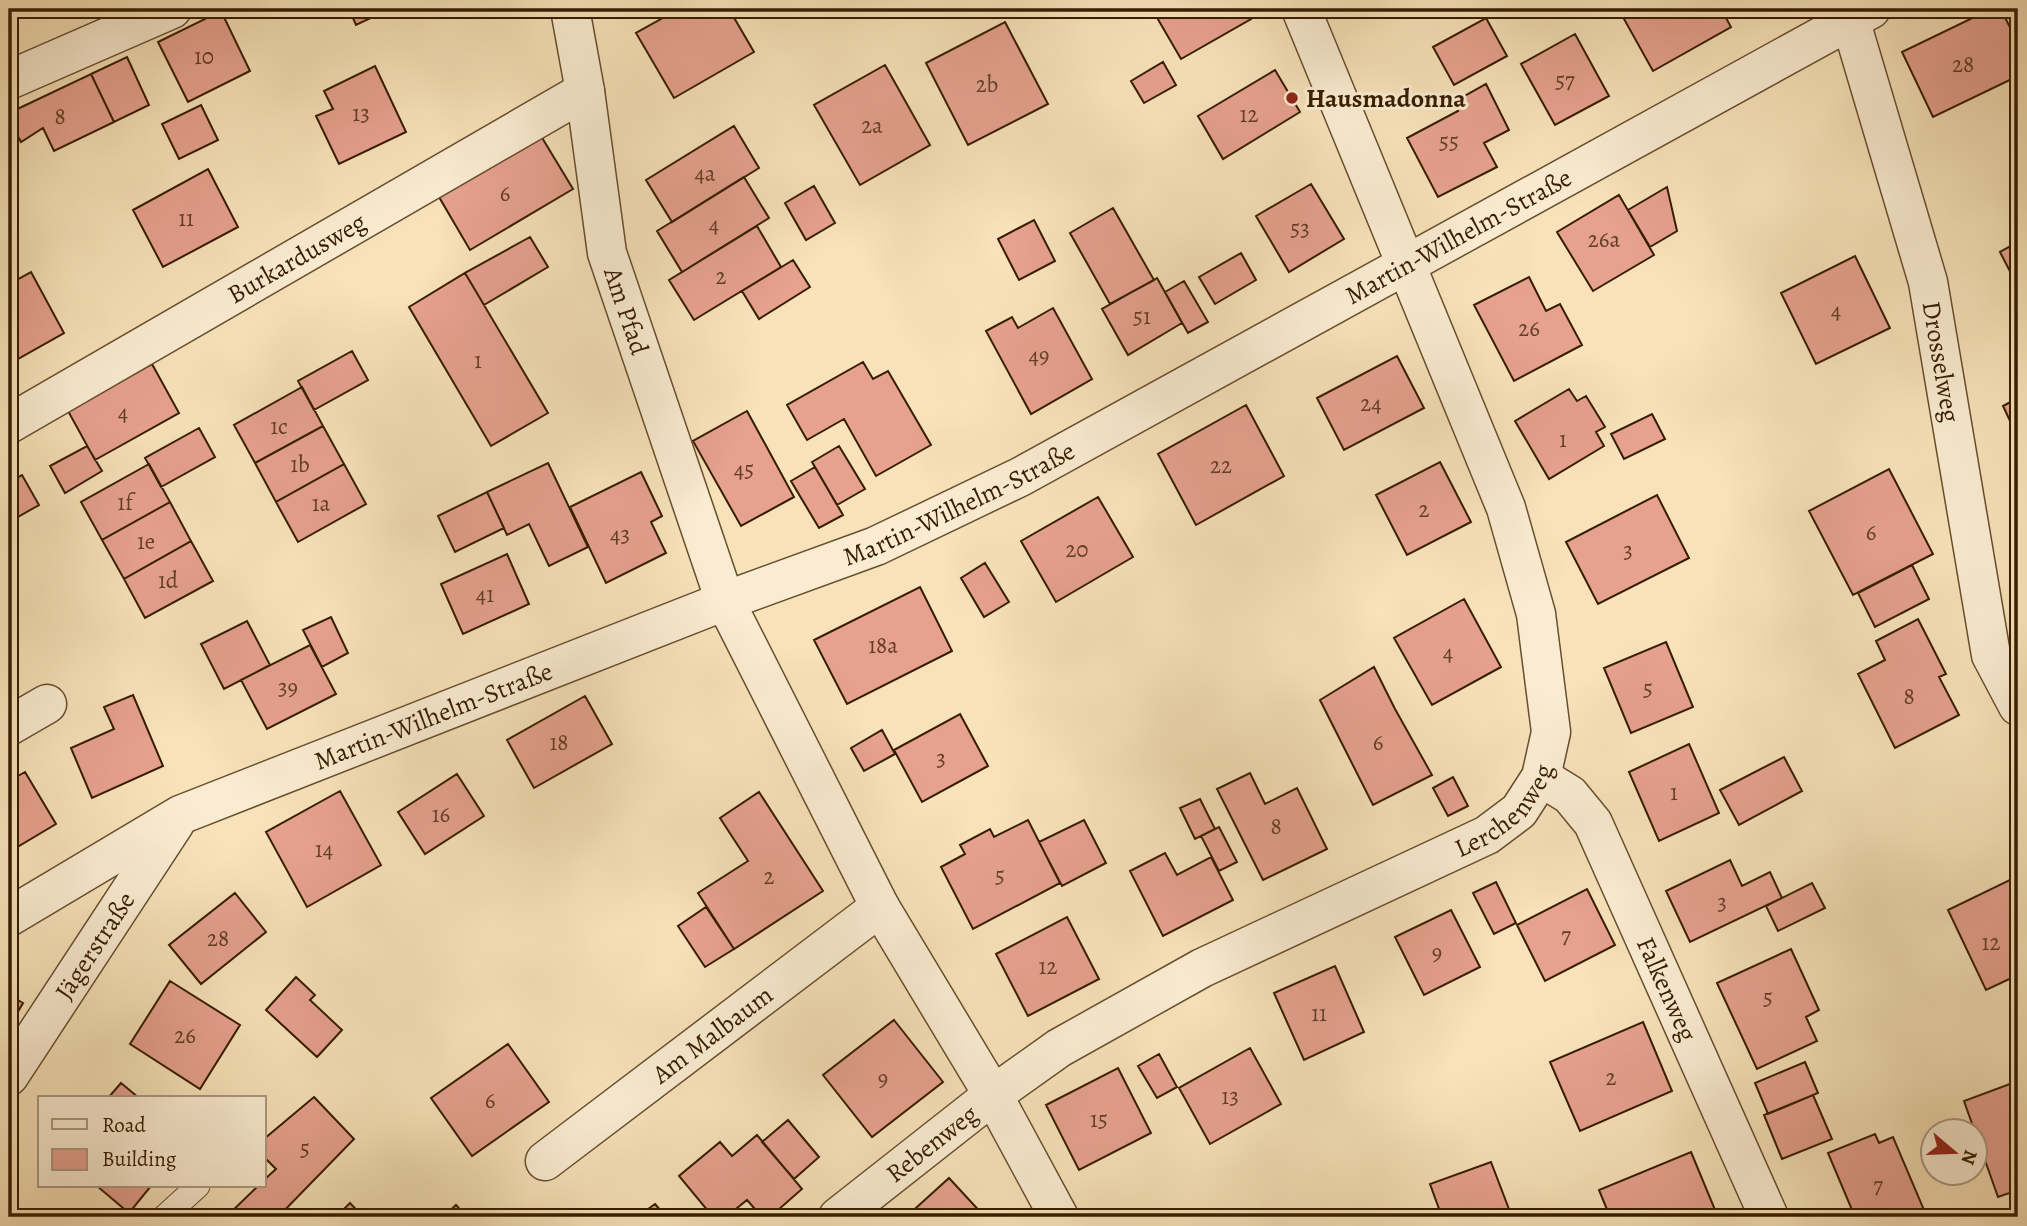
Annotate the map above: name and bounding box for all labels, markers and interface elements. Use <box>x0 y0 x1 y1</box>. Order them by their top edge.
house number: 10 <box>194 41 214 72</box>
house number: 28 <box>1952 49 1974 80</box>
house number: 57 <box>1555 65 1575 96</box>
house number: 2b <box>976 69 998 100</box>
place label: Hausmadonna <box>1306 81 1466 116</box>
marker: Hausmadonna <box>1284 90 1300 106</box>
house number: 13 <box>352 98 370 129</box>
house number: 12 <box>1240 99 1258 130</box>
house number: 8 <box>54 101 66 132</box>
house number: 2a <box>861 110 883 141</box>
house number: 55 <box>1439 126 1459 157</box>
house number: 4a <box>694 158 716 189</box>
street label: Martin-Wilhelm-Straße <box>1339 160 1578 312</box>
house number: 6 <box>500 178 510 209</box>
house number: 11 <box>178 203 194 234</box>
street label: Burkardusweg <box>221 204 372 312</box>
house number: 4 <box>709 209 719 240</box>
house number: 53 <box>1290 213 1310 244</box>
house number: 26a <box>1588 224 1620 255</box>
house number: 2 <box>716 261 727 292</box>
street label: Am Pfad <box>595 262 658 359</box>
house number: 4 <box>1831 295 1841 326</box>
street label: Drosselweg <box>1914 298 1969 425</box>
house number: 51 <box>1133 301 1151 332</box>
house number: 26 <box>1518 313 1540 344</box>
house number: 49 <box>1029 340 1049 371</box>
house number: 1 <box>474 345 482 376</box>
house number: 24 <box>1360 388 1382 419</box>
house number: 4 <box>118 397 128 428</box>
house number: 1c <box>270 411 288 442</box>
house number: 1 <box>1559 424 1567 455</box>
street label: Martin-Wilhelm-Straße <box>838 433 1081 574</box>
house number: 1b <box>290 449 310 480</box>
house number: 22 <box>1210 450 1232 481</box>
house number: 45 <box>734 454 754 485</box>
house number: 1f <box>117 487 136 518</box>
house number: 1a <box>312 488 331 519</box>
house number: 2 <box>1419 494 1430 525</box>
house number: 6 <box>1866 517 1876 548</box>
house number: 43 <box>610 519 630 550</box>
house number: 1e <box>137 526 155 557</box>
house number: 20 <box>1065 534 1089 565</box>
house number: 3 <box>1623 535 1633 566</box>
house number: 1d <box>158 565 179 596</box>
house number: 41 <box>476 579 494 610</box>
house number: 18a <box>868 630 898 661</box>
house number: 4 <box>1443 637 1453 668</box>
street label: Martin-Wilhelm-Straße <box>309 653 557 778</box>
house number: 39 <box>278 672 298 703</box>
house number: 5 <box>1643 673 1653 704</box>
house number: 8 <box>1903 681 1915 712</box>
house number: 18 <box>549 727 569 758</box>
house number: 6 <box>1373 727 1383 758</box>
house number: 3 <box>936 743 946 774</box>
street label: Lerchenweg <box>1449 761 1561 865</box>
house number: 1 <box>1670 777 1678 808</box>
house number: 16 <box>432 799 450 830</box>
house number: 8 <box>1270 811 1282 842</box>
house number: 14 <box>315 834 333 865</box>
house number: 5 <box>995 860 1005 891</box>
house number: 2 <box>764 861 775 892</box>
street label: Jägerstraße <box>46 885 143 1006</box>
house number: 3 <box>1717 887 1727 918</box>
house number: 7 <box>1561 920 1571 951</box>
house number: 28 <box>207 923 229 954</box>
house number: 12 <box>1982 927 2000 958</box>
street label: Falkenweg <box>1628 931 1706 1047</box>
house number: 9 <box>1432 937 1442 968</box>
house number: 12 <box>1039 951 1057 982</box>
street label: Am Malbaum <box>644 977 780 1092</box>
house number: 5 <box>1763 982 1773 1013</box>
house number: 11 <box>1311 998 1327 1029</box>
house number: 26 <box>174 1020 196 1051</box>
house number: 2 <box>1606 1062 1617 1093</box>
house number: 9 <box>878 1063 888 1094</box>
house number: 13 <box>1221 1081 1239 1112</box>
house number: 6 <box>485 1085 495 1116</box>
legend <box>38 1096 266 1188</box>
street label: Rebenweg <box>878 1096 985 1190</box>
house number: 15 <box>1090 1104 1108 1135</box>
text: Road <box>102 1111 146 1139</box>
north arrow <box>1918 1118 1988 1188</box>
house number: 5 <box>300 1133 310 1164</box>
text: Building <box>102 1145 177 1173</box>
text: N <box>1955 1146 1984 1168</box>
house number: 7 <box>1873 1170 1883 1201</box>

